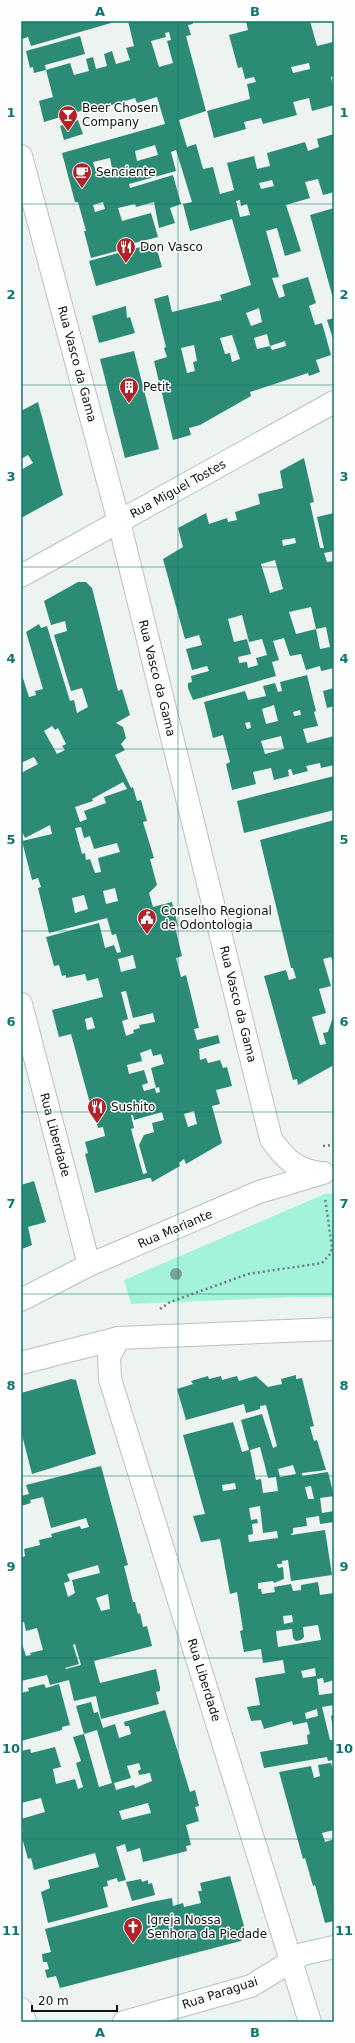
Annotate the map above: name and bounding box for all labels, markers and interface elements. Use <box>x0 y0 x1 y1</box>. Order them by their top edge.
text: A <box>95 4 105 19</box>
text: B <box>250 4 260 19</box>
place label: Beer Chosen Company <box>82 101 158 129</box>
bar icon: Beer Chosen Company <box>57 104 79 132</box>
text: 1 <box>6 105 16 120</box>
text: 1 <box>339 105 349 120</box>
cafe icon: Senciente <box>71 161 93 189</box>
place label: Senciente <box>96 165 156 179</box>
restaurant icon: Don Vasco <box>115 236 137 264</box>
place label: Don Vasco <box>140 240 203 254</box>
text: 2 <box>6 287 16 302</box>
text: 2 <box>339 287 349 302</box>
street label: Rua Vasco da Gama <box>55 304 99 424</box>
building icon: Petit <box>118 376 140 404</box>
place label: Petit <box>143 380 170 394</box>
street label: Rua Miguel Tostes <box>128 457 228 521</box>
text: 3 <box>6 469 16 484</box>
text: 3 <box>339 469 349 484</box>
street label: Rua Vasco da Gama <box>136 618 178 738</box>
text: 4 <box>6 651 16 666</box>
text: 4 <box>339 651 349 666</box>
text: 5 <box>6 832 16 847</box>
text: 5 <box>339 832 349 847</box>
place label: Conselho Regional de Odontologia <box>161 904 272 932</box>
public building icon: Conselho Regional de Odontologia <box>136 907 158 935</box>
street label: Rua Vasco da Gama <box>217 944 259 1064</box>
text: 6 <box>6 1014 16 1029</box>
text: 6 <box>339 1014 349 1029</box>
street label: Rua Liberdade <box>37 1092 73 1178</box>
restaurant icon: Sushito <box>86 1096 108 1124</box>
place label: Sushito <box>111 1100 155 1114</box>
text: 7 <box>6 1196 16 1211</box>
text: 7 <box>339 1196 349 1211</box>
street label: Rua Mariante <box>136 1207 214 1251</box>
text: 8 <box>6 1378 16 1393</box>
text: 8 <box>339 1378 349 1393</box>
text: 9 <box>6 1559 16 1574</box>
text: 9 <box>339 1559 349 1574</box>
street label: Rua Liberdade <box>185 1637 223 1723</box>
text: 10 <box>2 1741 20 1756</box>
text: 10 <box>335 1741 353 1756</box>
place label: Igreja Nossa Senhora da Piedade <box>147 1913 267 1941</box>
church icon: Igreja Nossa Senhora da Piedade <box>122 1916 144 1944</box>
text: 11 <box>2 1923 20 1938</box>
text: 11 <box>335 1923 353 1938</box>
street label: Rua Paraguai <box>180 1974 260 2012</box>
scale bar <box>32 1987 117 2013</box>
text: 20 m <box>38 1994 69 2008</box>
text: A <box>95 2025 105 2040</box>
text: B <box>250 2025 260 2040</box>

